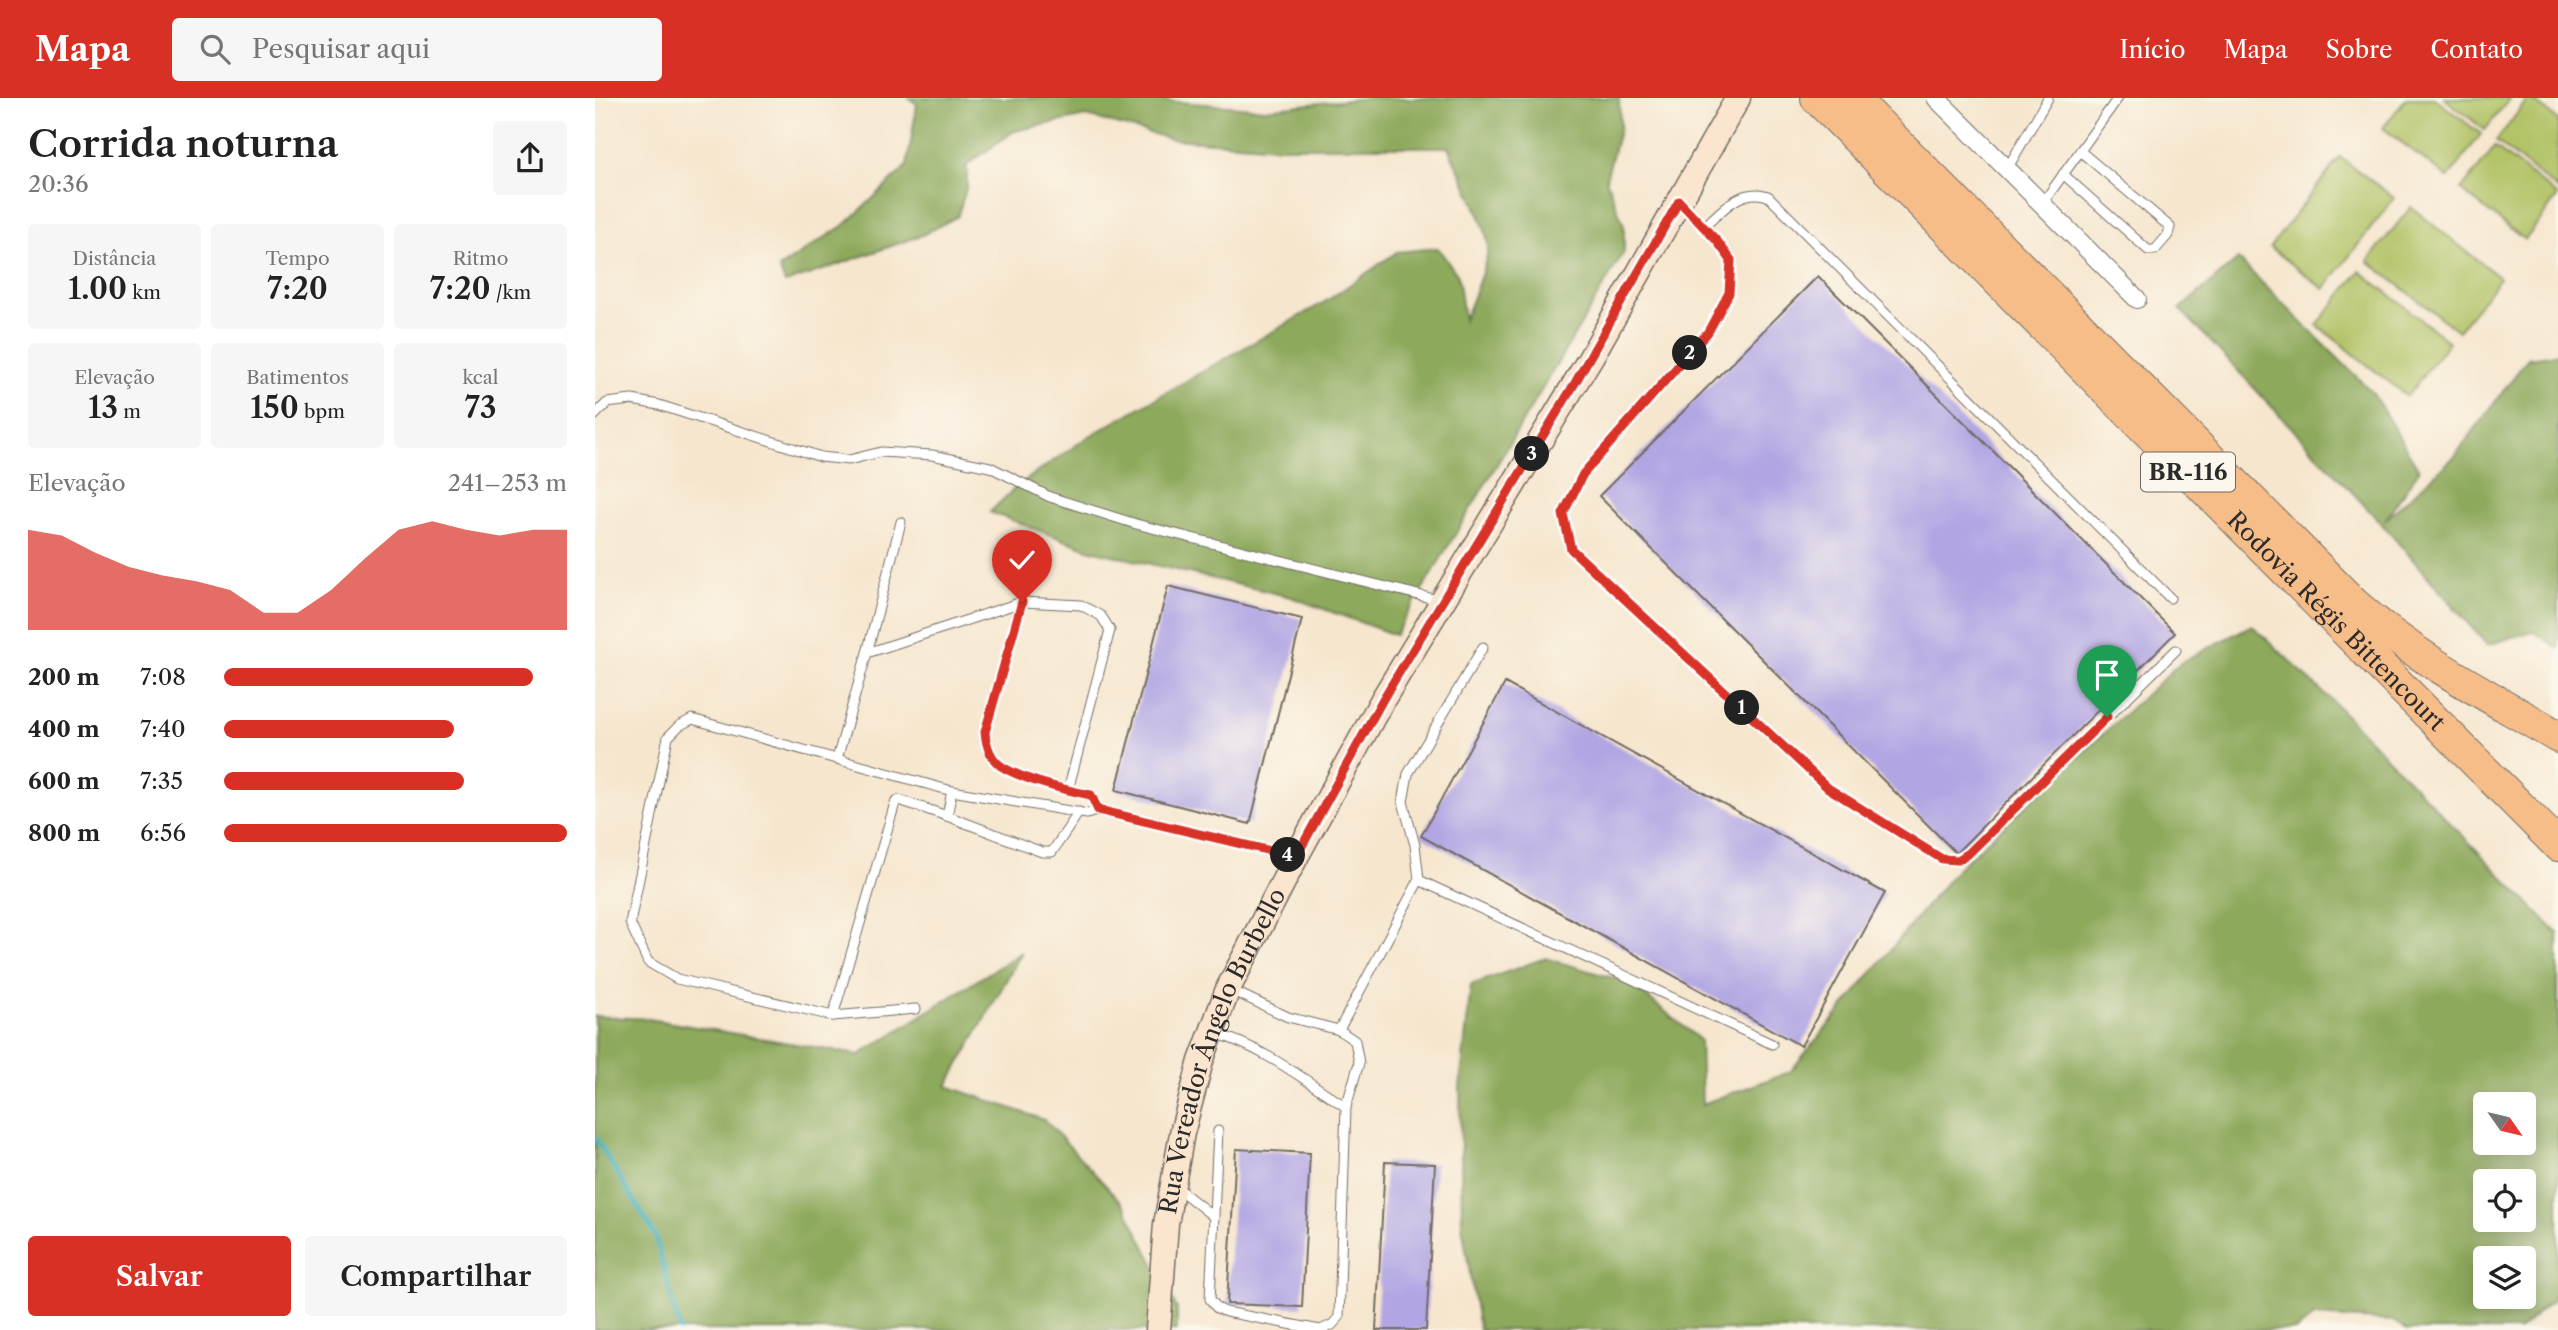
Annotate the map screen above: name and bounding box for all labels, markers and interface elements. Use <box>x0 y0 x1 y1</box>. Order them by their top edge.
search box <box>172 18 662 81</box>
text: Mapa <box>35 29 130 70</box>
icon: search <box>196 30 234 68</box>
text: Pesquisar aqui <box>252 33 430 65</box>
text: Início <box>2119 35 2185 64</box>
text: Mapa <box>2223 35 2288 64</box>
text: Sobre <box>2326 35 2392 64</box>
text: Contato <box>2430 35 2523 64</box>
text: Corrida noturna <box>28 120 338 167</box>
button: share <box>493 121 567 195</box>
text: 20:36 <box>28 170 88 198</box>
text: Distância <box>73 247 156 270</box>
text: Tempo <box>265 247 330 270</box>
text: Ritmo <box>453 247 508 270</box>
text: 1.00 <box>68 270 127 307</box>
text: 7:20 <box>267 270 328 307</box>
text: 7:20 <box>430 270 491 307</box>
text: km <box>127 281 161 304</box>
text: /km <box>491 281 531 304</box>
pin: 2 <box>1673 336 1707 370</box>
text: 2 <box>1684 341 1695 364</box>
text: Elevação <box>74 366 155 389</box>
text: Batimentos <box>246 366 349 389</box>
text: kcal <box>463 366 498 389</box>
text: 13 <box>88 389 118 426</box>
text: 150 <box>250 389 299 426</box>
text: 73 <box>464 389 497 426</box>
text: m <box>118 400 141 423</box>
text: bpm <box>299 400 345 423</box>
pin: 3 <box>1515 436 1549 472</box>
text: 3 <box>1526 442 1537 465</box>
road number: BR-116 <box>2141 452 2235 492</box>
text: Elevação <box>28 469 126 497</box>
text: 241–253 m <box>448 469 567 497</box>
street label: Rodovia Régis Bittencourt <box>2221 505 2452 737</box>
pin <box>992 530 1052 602</box>
icon: check <box>1003 541 1041 579</box>
pin <box>2077 645 2137 717</box>
icon: arrive <box>2088 656 2126 694</box>
text: 200 m <box>28 663 100 691</box>
text: 7:08 <box>140 663 186 691</box>
pin: 1 <box>1725 690 1759 726</box>
text: 1 <box>1737 696 1746 719</box>
text: 400 m <box>28 715 100 743</box>
text: 7:40 <box>140 715 186 743</box>
text: 600 m <box>28 767 100 795</box>
text: 7:35 <box>140 767 183 795</box>
text: 800 m <box>28 819 100 847</box>
text: 6:56 <box>140 819 186 847</box>
pin: 4 <box>1271 838 1305 872</box>
text: 4 <box>1282 843 1293 866</box>
street label: Rua Vereador Ângelo Burbello <box>1153 883 1291 1216</box>
north arrow <box>2473 1092 2536 1155</box>
map controls <box>2473 1092 2536 1309</box>
button: locate <box>2473 1169 2536 1232</box>
button: Salvar <box>28 1236 291 1316</box>
button: Compartilhar <box>305 1236 567 1316</box>
button: layers <box>2473 1246 2536 1309</box>

